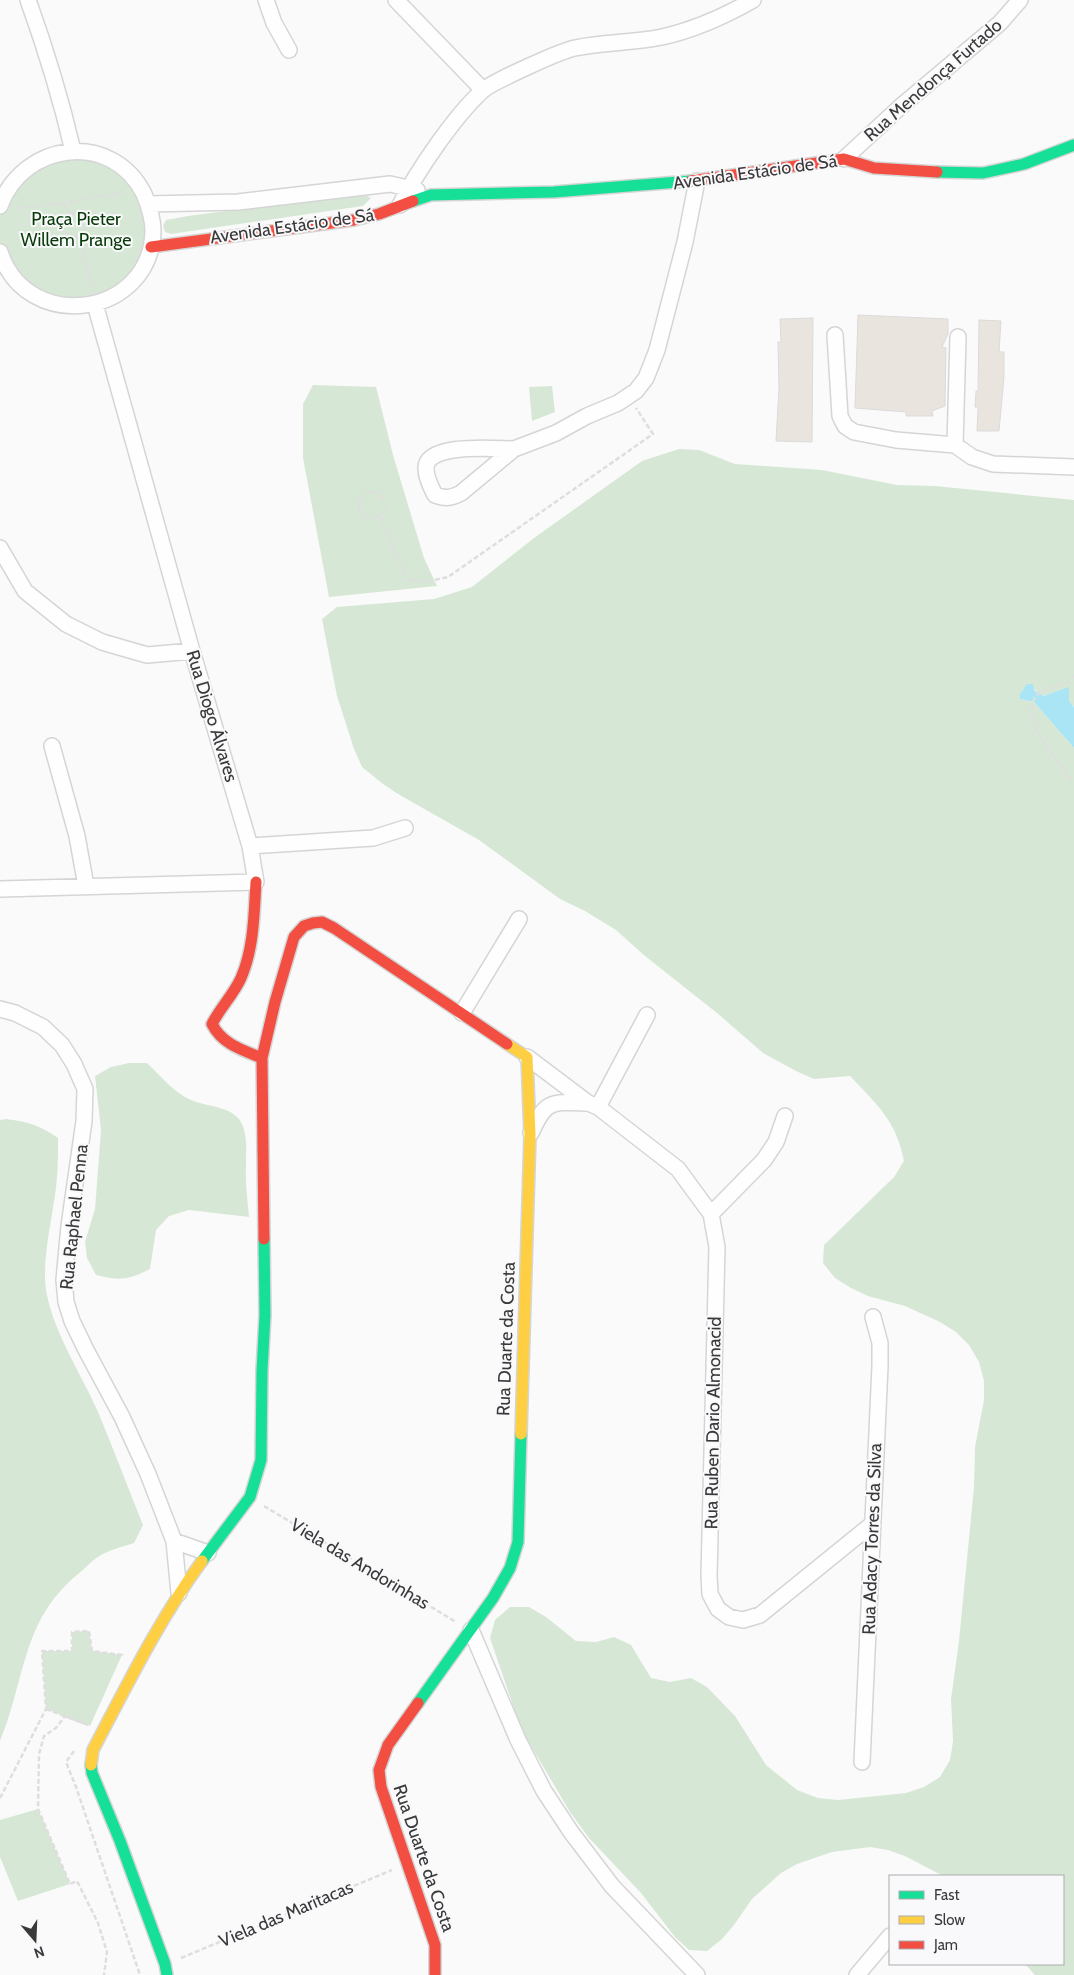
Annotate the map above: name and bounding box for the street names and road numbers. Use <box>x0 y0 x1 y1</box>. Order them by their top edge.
street label: Rua Mendonça Furtado <box>859 14 1007 146</box>
street label: Avenida Estácio de Sá <box>672 150 839 194</box>
street label: Avenida Estácio de Sá <box>209 204 376 248</box>
street label: Rua Diogo Álvares <box>181 647 243 785</box>
street label: Rua Raphael Penna <box>55 1143 93 1291</box>
street label: Rua Duarte da Costa <box>492 1261 520 1417</box>
street label: Rua Ruben Dario Almonacid <box>700 1316 726 1530</box>
street label: Rua Adacy Torres da Silva <box>858 1442 886 1635</box>
street label: Viela das Andorinhas <box>286 1514 434 1614</box>
street label: Rua Duarte da Costa <box>388 1781 460 1935</box>
street label: Viela das Maritacas <box>216 1876 356 1952</box>

